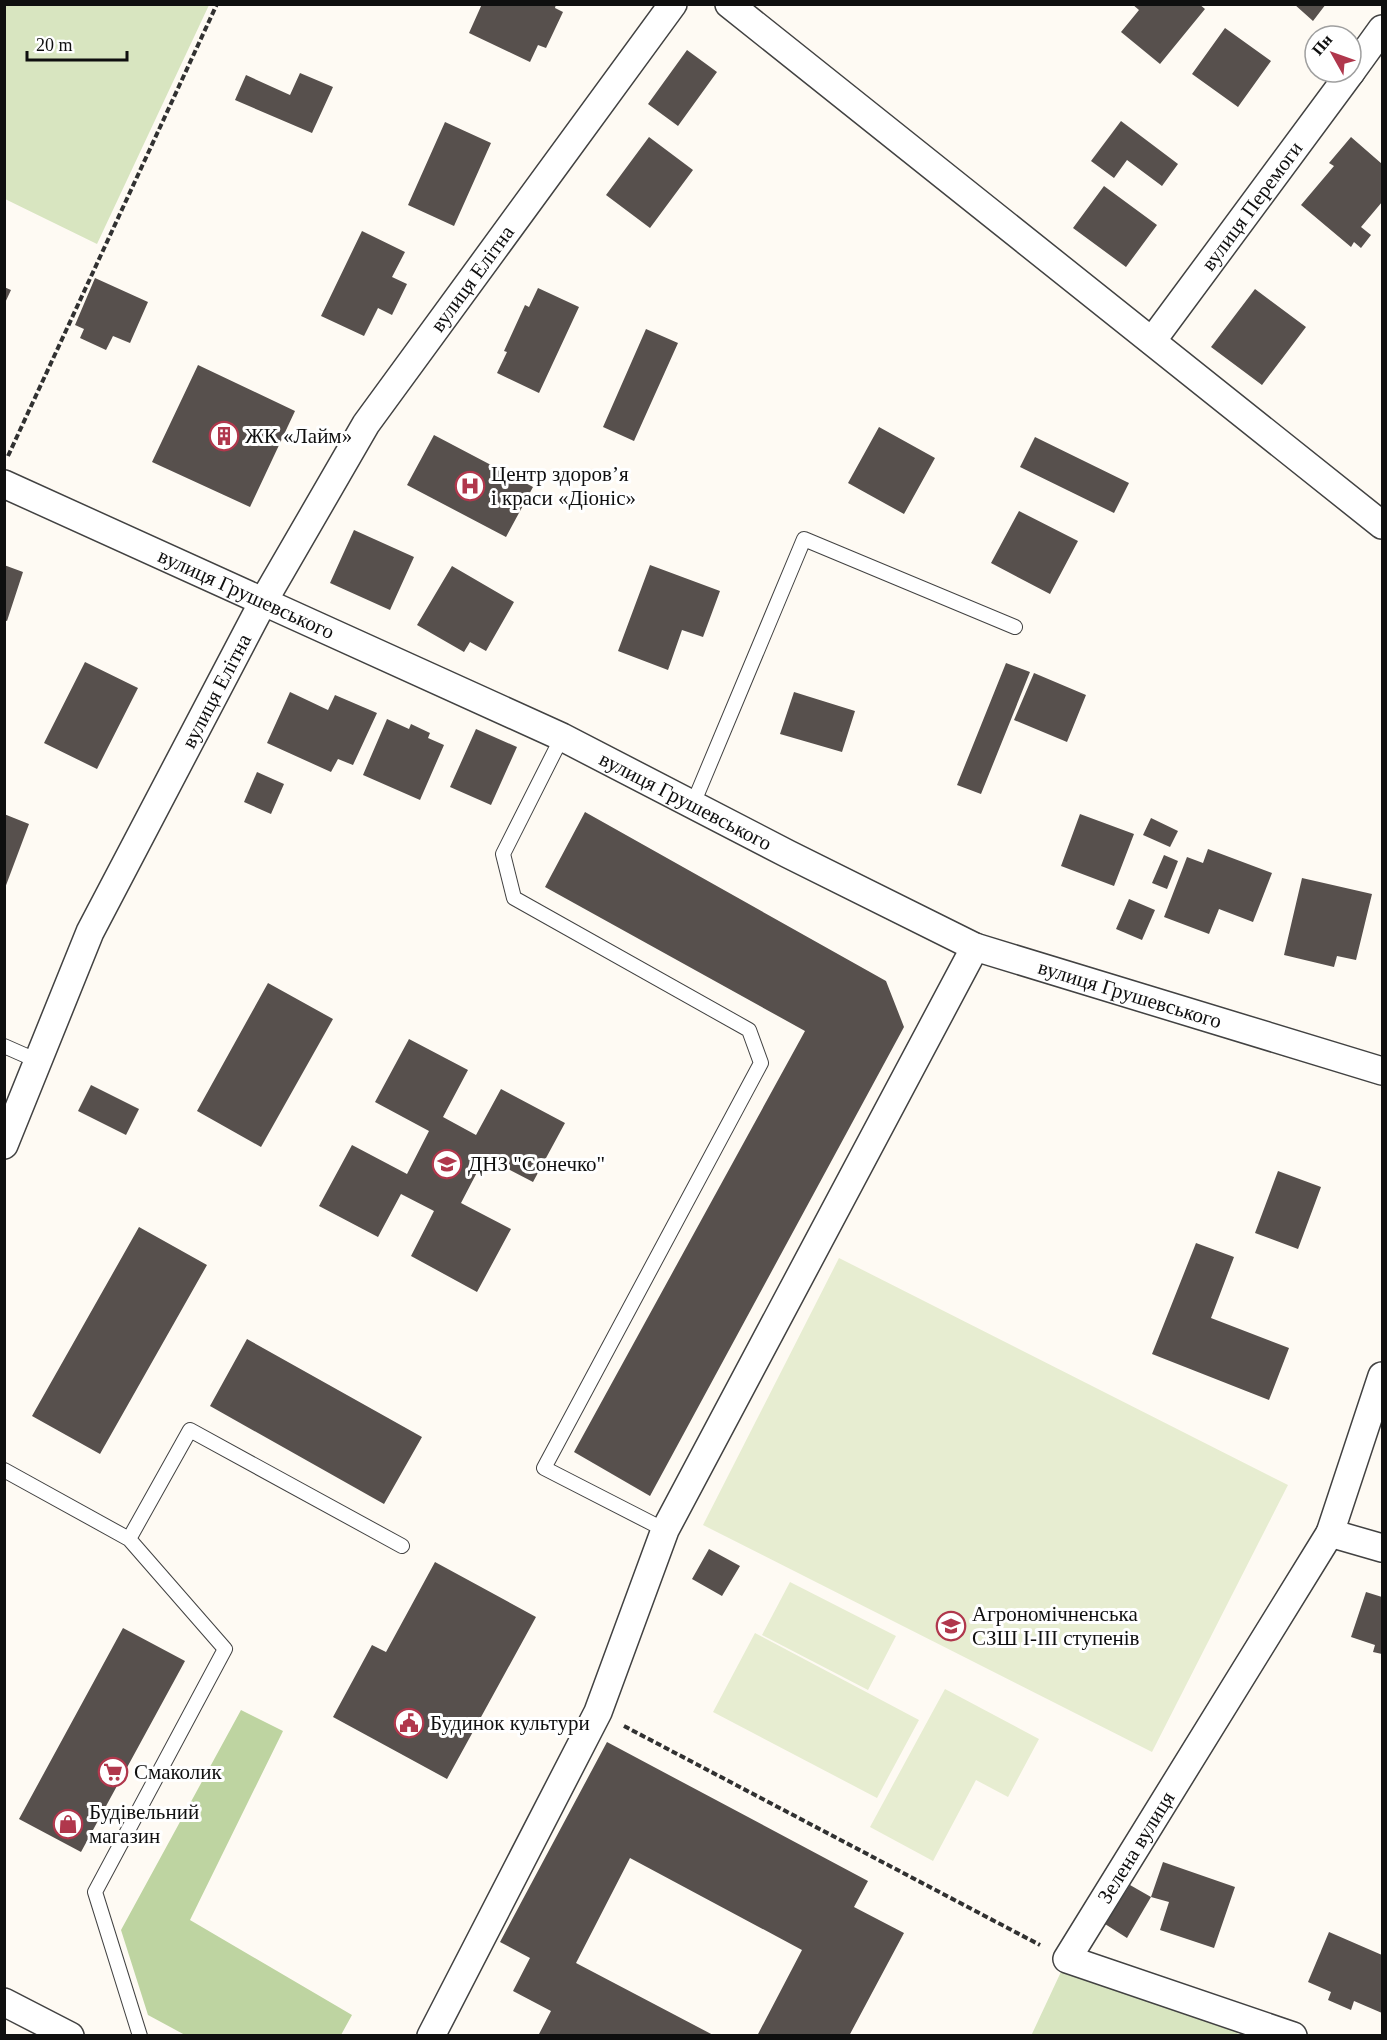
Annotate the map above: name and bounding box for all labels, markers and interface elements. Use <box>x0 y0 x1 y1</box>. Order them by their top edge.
scale bar <box>27 24 128 62</box>
north arrow <box>1303 24 1363 84</box>
text: Пн <box>1308 31 1335 58</box>
text: 20 m <box>36 35 73 55</box>
street label: вулиця Перемоги <box>1196 137 1308 275</box>
street label: вулиця Елітна <box>425 220 519 336</box>
building icon: ЖК «Лайм» <box>208 420 240 452</box>
place label: ЖК «Лайм» <box>245 424 352 448</box>
place label: Центр здоровʼя і краси «Діоніс» <box>491 462 636 510</box>
hospital icon: Центр здоровʼя і краси «Діоніс» <box>454 470 486 502</box>
street label: вулиця Грушевського <box>154 544 338 644</box>
street label: вулиця Елітна <box>177 629 257 752</box>
street label: вулиця Грушевського <box>596 747 776 856</box>
street label: вулиця Грушевського <box>1035 955 1225 1033</box>
school or university icon: ДНЗ "Сонечко" <box>431 1148 463 1180</box>
place label: ДНЗ "Сонечко" <box>468 1152 605 1176</box>
place label: Агрономічненська СЗШ І-ІІІ ступенів <box>972 1602 1140 1650</box>
school or university icon: Агрономічненська СЗШ І-ІІІ ступенів <box>935 1610 967 1642</box>
public building icon: Будинок культури <box>393 1707 425 1739</box>
place label: Будинок культури <box>430 1711 590 1735</box>
supermarket icon: Смаколик <box>97 1756 129 1788</box>
place label: Смаколик <box>134 1760 223 1784</box>
street label: Зелена вулиця <box>1092 1787 1180 1908</box>
place label: Будівельний магазин <box>89 1800 199 1848</box>
shop icon: Будівельний магазин <box>52 1808 84 1840</box>

